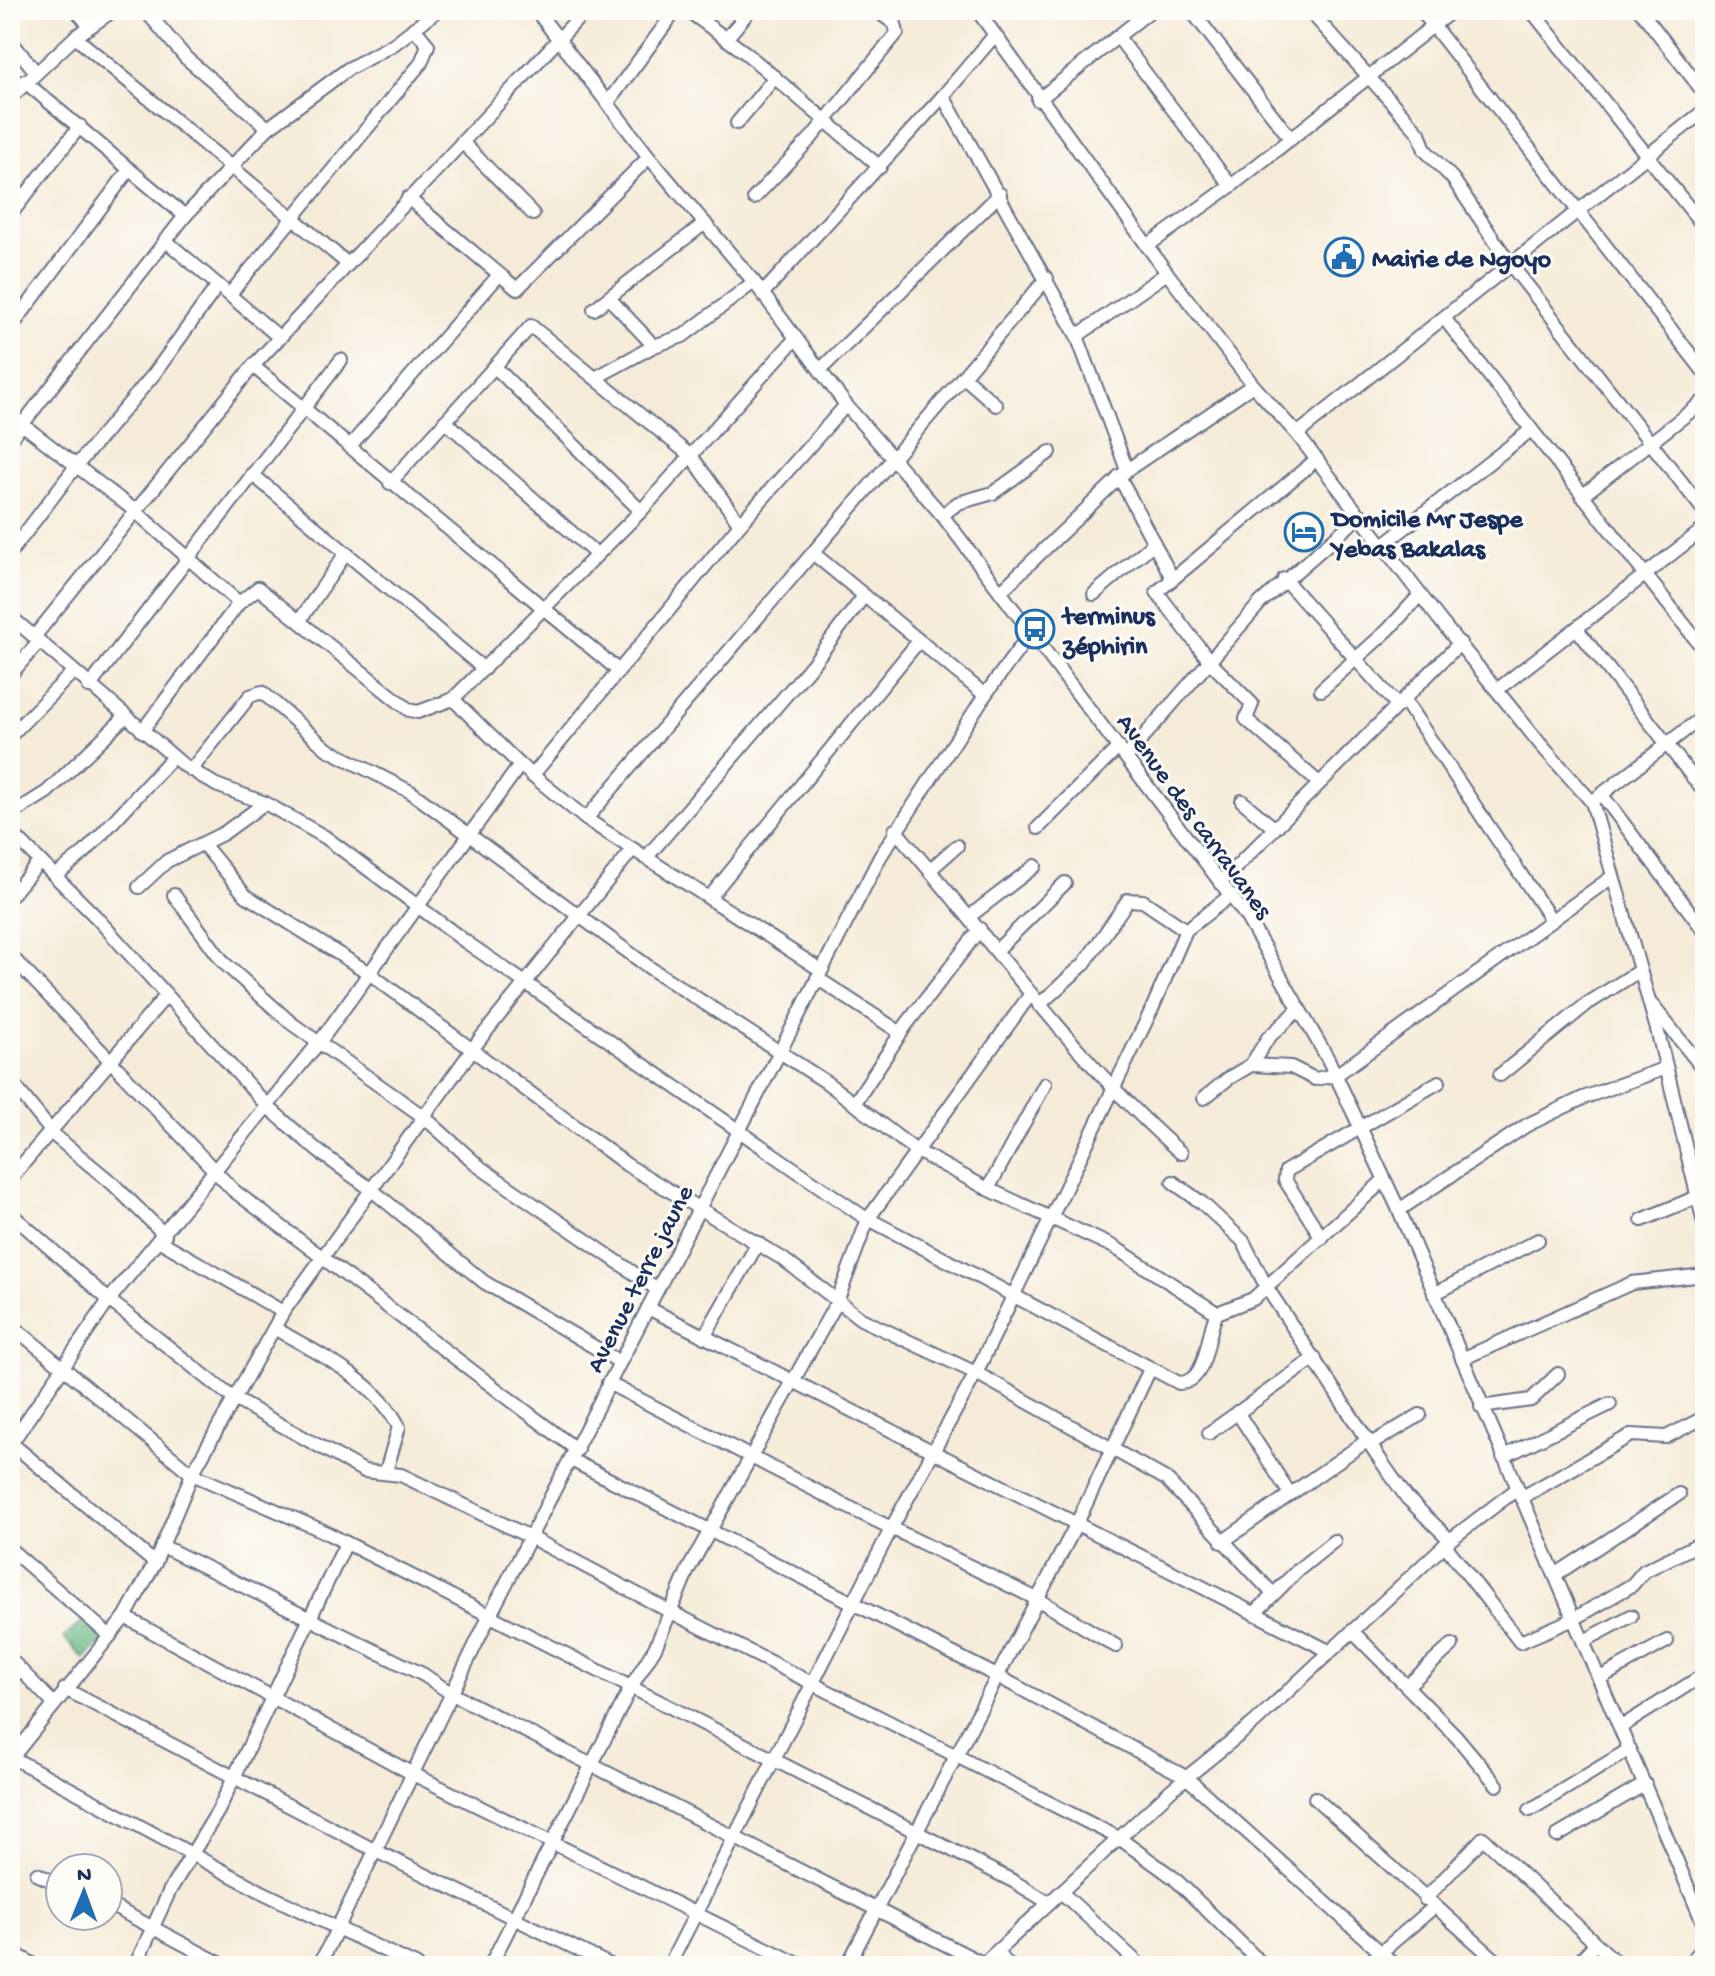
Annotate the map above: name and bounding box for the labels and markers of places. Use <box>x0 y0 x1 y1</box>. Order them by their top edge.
public building icon: Mairie de Ngoyo <box>1323 236 1365 278</box>
place label: Mairie de Ngoyo <box>1372 246 1551 277</box>
place label: Domicile Mr Jespe Yebas Bakalas <box>1329 506 1524 567</box>
hotel icon: Domicile Mr Jespe Yebas Bakalas <box>1283 511 1325 553</box>
place label: terminus zéphirin <box>1061 603 1156 664</box>
bus stop icon: terminus zéphirin <box>1014 608 1056 650</box>

